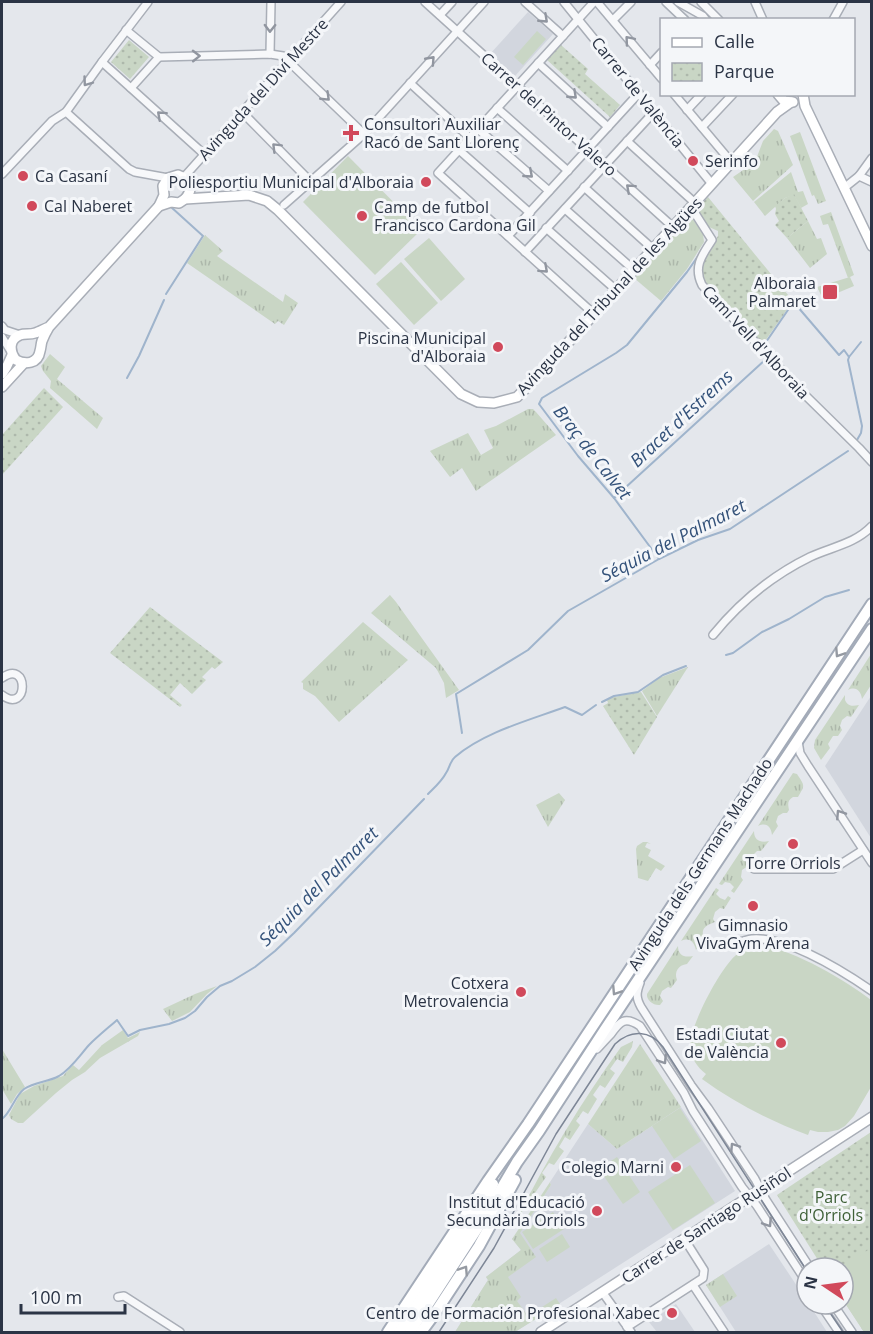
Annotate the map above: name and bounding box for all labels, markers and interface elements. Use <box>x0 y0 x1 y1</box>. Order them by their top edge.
one-way arrow <box>537 12 548 23</box>
street label: Avinguda del Diví Mestre <box>193 13 333 165</box>
legend <box>660 18 855 96</box>
one-way arrow <box>264 23 277 32</box>
text: Calle <box>714 29 755 53</box>
street label: Carrer de València <box>586 32 690 152</box>
one-way arrow <box>625 36 636 47</box>
street label: Carrer del Pintor Valero <box>476 47 622 181</box>
one-way arrow <box>192 49 201 62</box>
one-way arrow <box>424 56 435 66</box>
text: Parque <box>714 59 774 83</box>
one-way arrow <box>84 75 95 86</box>
one-way arrow <box>566 88 577 99</box>
one-way arrow <box>319 90 330 101</box>
one-way arrow <box>157 111 168 122</box>
place label: Consultori Auxiliar Racó de Sant Llorenç <box>364 113 520 153</box>
marker: Consultori Auxiliar Racó de Sant Llorenç <box>342 124 360 142</box>
one-way arrow <box>273 143 283 154</box>
place label: Serinfo <box>705 150 758 172</box>
marker: Serinfo <box>686 154 700 168</box>
place label: Ca Casaní <box>35 165 108 187</box>
one-way arrow <box>523 167 533 178</box>
marker: Ca Casaní <box>16 169 30 183</box>
place label: Poliesportiu Municipal d'Alboraia <box>169 171 414 193</box>
marker: Poliesportiu Municipal d'Alboraia <box>419 175 433 189</box>
one-way arrow <box>626 184 636 195</box>
street label: Avinguda del Tribunal de les Aigües <box>511 192 707 400</box>
place label: Cal Naberet <box>44 195 132 217</box>
place label: Camp de futbol Francisco Cardona Gil <box>374 196 536 236</box>
marker: Cal Naberet <box>25 199 39 213</box>
marker: Camp de futbol Francisco Cardona Gil <box>355 209 369 223</box>
one-way arrow <box>537 262 548 273</box>
place label: Alboraia Palmaret <box>749 272 816 312</box>
street label: Camí Vell d'Alboraia <box>697 280 815 404</box>
marker: Alboraia Palmaret <box>821 283 839 301</box>
place label: Piscina Municipal d'Alboraia <box>358 327 486 367</box>
marker: Piscina Municipal d'Alboraia <box>491 340 505 354</box>
water label: Bracet d'Estrems <box>624 364 738 472</box>
water label: Braç de Calvet <box>549 400 638 505</box>
water label: Séquia del Palmaret <box>596 493 750 587</box>
one-way arrow <box>835 646 846 657</box>
street label: Avinguda dels Germans Machado <box>623 753 777 975</box>
one-way arrow <box>835 810 847 820</box>
water label: Séquia del Palmaret <box>253 820 384 951</box>
marker: Torre Orriols <box>786 837 800 851</box>
place label: Torre Orriols <box>745 852 841 874</box>
marker: Gimnasio VivaGym Arena <box>746 899 760 913</box>
place label: Gimnasio VivaGym Arena <box>696 914 810 954</box>
place label: Cotxera Metrovalencia <box>403 972 509 1012</box>
one-way arrow <box>612 984 623 995</box>
marker: Cotxera Metrovalencia <box>514 985 528 999</box>
place label: Estadi Ciutat de València <box>676 1023 769 1063</box>
marker: Estadi Ciutat de València <box>774 1036 788 1050</box>
one-way arrow <box>655 1054 667 1064</box>
one-way arrow <box>731 1143 742 1154</box>
place label: Colegio Marni <box>561 1156 664 1178</box>
marker: Colegio Marni <box>669 1160 683 1174</box>
street label: Carrer de Santiago Rusiñol <box>617 1162 795 1288</box>
park label: Parc d'Orriols <box>799 1186 863 1226</box>
place label: Institut d'Educació Secundària Orriols <box>447 1191 585 1231</box>
marker: Institut d'Educació Secundària Orriols <box>590 1204 604 1218</box>
one-way arrow <box>761 1217 772 1228</box>
north arrow <box>795 1256 855 1316</box>
one-way arrow <box>457 1265 468 1276</box>
text: N <box>798 1274 823 1291</box>
scale bar <box>21 1277 124 1315</box>
text: 100 m <box>30 1285 82 1309</box>
place label: Centro de Formación Profesional Xabec <box>366 1302 660 1324</box>
marker: Centro de Formación Profesional Xabec <box>665 1306 679 1320</box>

